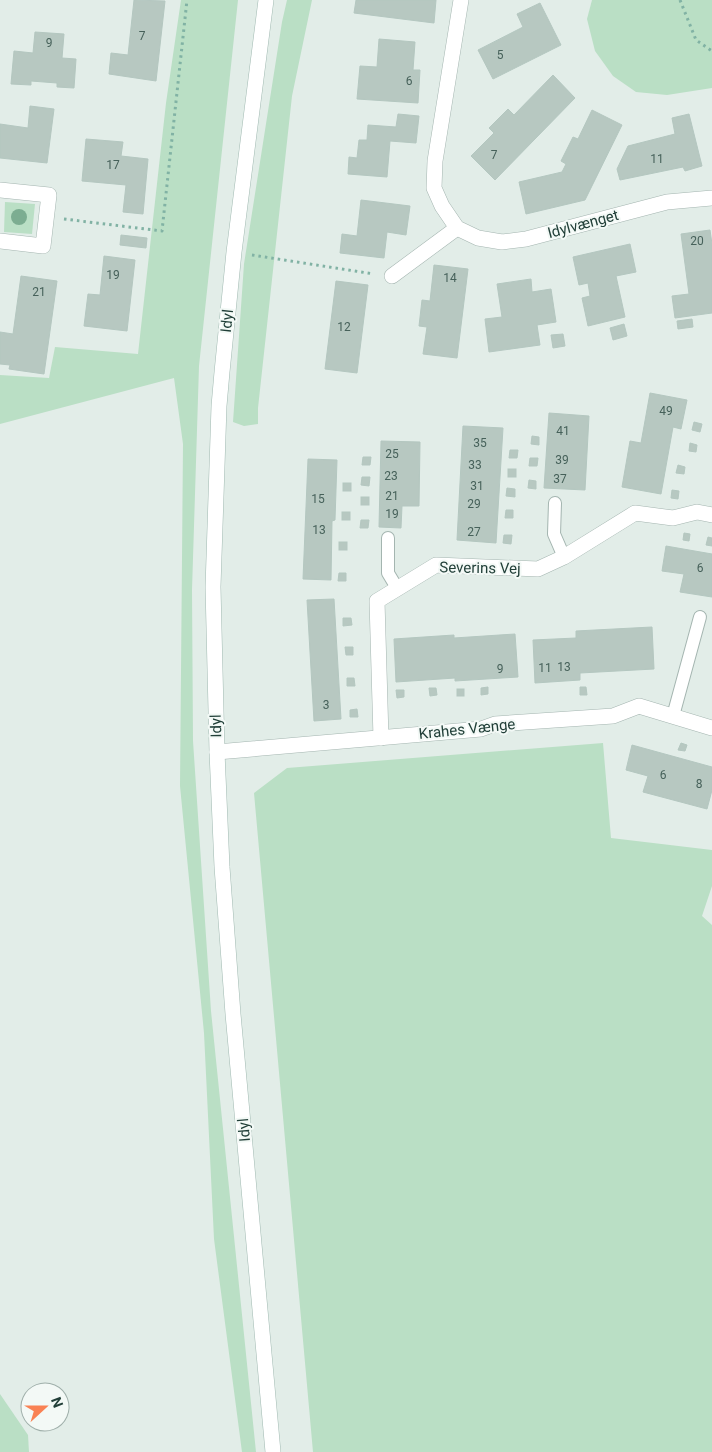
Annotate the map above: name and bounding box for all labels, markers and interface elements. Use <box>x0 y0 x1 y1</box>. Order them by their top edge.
house number: 7 <box>139 29 146 43</box>
house number: 9 <box>46 36 52 50</box>
house number: 5 <box>497 48 504 62</box>
house number: 6 <box>406 74 413 88</box>
house number: 7 <box>491 148 498 162</box>
house number: 11 <box>650 152 664 166</box>
house number: 17 <box>106 158 120 172</box>
street label: Idylvænget <box>546 206 621 242</box>
house number: 20 <box>690 234 704 248</box>
house number: 19 <box>106 268 120 282</box>
house number: 14 <box>443 271 457 285</box>
house number: 21 <box>32 285 46 299</box>
street label: Idyl <box>217 308 237 334</box>
house number: 12 <box>337 320 351 334</box>
house number: 49 <box>659 404 673 418</box>
house number: 41 <box>556 424 570 438</box>
house number: 35 <box>473 436 487 450</box>
house number: 25 <box>385 447 399 461</box>
house number: 39 <box>555 453 569 467</box>
house number: 33 <box>468 458 482 472</box>
house number: 23 <box>384 469 398 483</box>
house number: 37 <box>553 472 567 486</box>
house number: 31 <box>470 479 484 493</box>
house number: 21 <box>385 489 399 503</box>
house number: 15 <box>311 492 325 506</box>
house number: 29 <box>467 497 481 511</box>
house number: 19 <box>385 507 399 521</box>
house number: 13 <box>312 523 326 537</box>
house number: 27 <box>467 525 481 539</box>
street label: Severins Vej <box>439 558 521 578</box>
house number: 6 <box>697 561 704 575</box>
house number: 13 <box>557 660 571 674</box>
house number: 11 <box>538 661 552 675</box>
house number: 9 <box>497 662 503 676</box>
house number: 3 <box>323 698 329 712</box>
street label: Idyl <box>207 714 225 738</box>
street label: Krahes Vænge <box>418 715 516 743</box>
house number: 6 <box>660 768 667 782</box>
house number: 8 <box>696 777 703 791</box>
street label: Idyl <box>234 1118 254 1142</box>
north arrow <box>20 1382 70 1432</box>
text: N <box>48 1395 66 1410</box>

